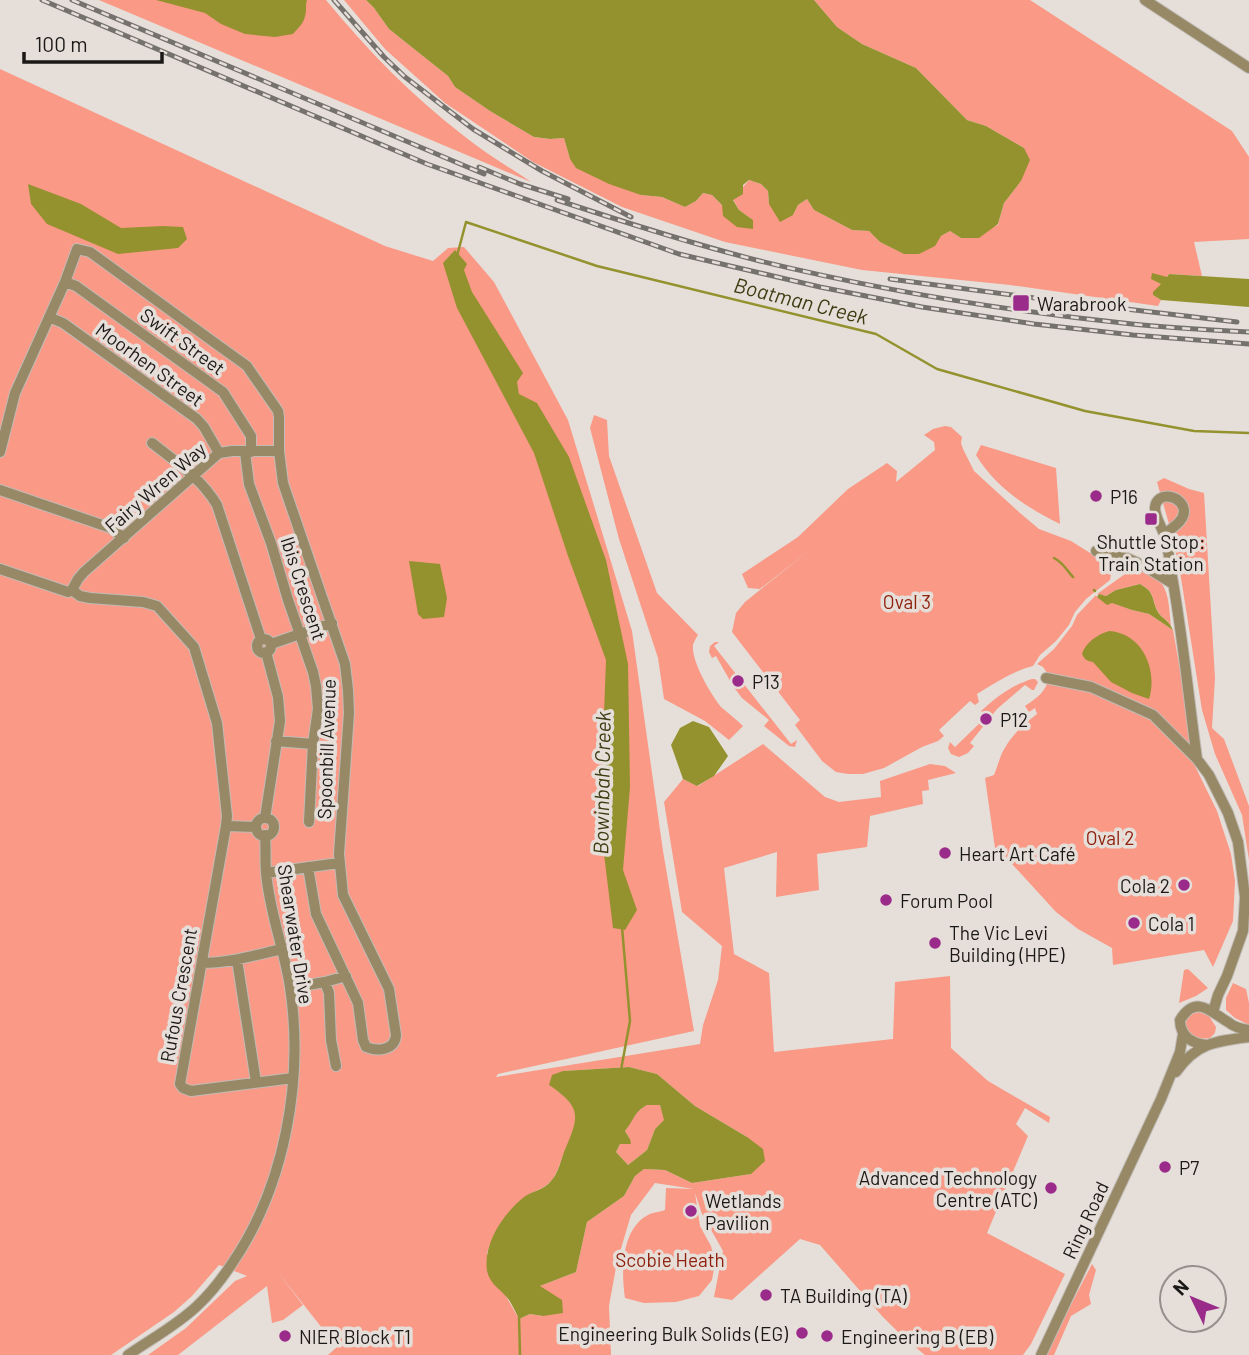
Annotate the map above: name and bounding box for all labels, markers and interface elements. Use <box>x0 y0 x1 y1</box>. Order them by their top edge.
scale bar <box>24 21 163 65</box>
text: 100 m <box>35 31 88 56</box>
water label: Boatman Creek <box>732 271 871 329</box>
place label: Warabrook <box>1037 292 1127 315</box>
marker: Warabrook <box>1011 293 1031 313</box>
street label: Swift Street <box>136 303 230 379</box>
street label: Moorhen Street <box>92 317 208 411</box>
street label: Fairy Wren Way <box>100 437 210 537</box>
place label: P16 <box>1110 485 1138 508</box>
marker: P16 <box>1088 488 1104 504</box>
marker: Shuttle Stop: Train Station <box>1143 511 1159 527</box>
place label: Shuttle Stop: Train Station <box>1097 530 1205 575</box>
street label: Ibis Crescent <box>276 533 332 643</box>
park label: Oval 3 <box>883 590 931 613</box>
place label: P13 <box>752 670 780 693</box>
marker: P13 <box>730 673 746 689</box>
street label: Spoonbill Avenue <box>312 678 340 820</box>
place label: P12 <box>1000 708 1028 731</box>
water label: Bowinbah Creek <box>587 710 615 855</box>
marker: P12 <box>978 711 994 727</box>
park label: Oval 2 <box>1086 826 1134 849</box>
place label: Heart Art Café <box>959 842 1076 865</box>
marker: Heart Art Café <box>937 845 953 861</box>
street label: Shearwater Drive <box>274 862 318 1006</box>
place label: Cola 2 <box>1120 874 1170 897</box>
marker: Cola 2 <box>1176 877 1192 893</box>
place label: Forum Pool <box>900 889 993 912</box>
marker: Forum Pool <box>878 892 894 908</box>
place label: Cola 1 <box>1148 912 1194 935</box>
marker: Cola 1 <box>1126 915 1142 931</box>
place label: The Vic Levi Building (HPE) <box>949 921 1066 966</box>
street label: Rufous Crescent <box>155 926 201 1064</box>
marker: The Vic Levi Building (HPE) <box>927 935 943 951</box>
place label: P7 <box>1179 1156 1199 1179</box>
marker: P7 <box>1157 1159 1173 1175</box>
place label: Advanced Technology Centre (ATC) <box>859 1166 1038 1211</box>
street label: Ring Road <box>1057 1178 1113 1262</box>
marker: Advanced Technology Centre (ATC) <box>1043 1180 1059 1196</box>
place label: Wetlands Pavilion <box>705 1189 781 1234</box>
marker: Wetlands Pavilion <box>683 1203 699 1219</box>
park label: Scobie Heath <box>615 1248 725 1271</box>
north arrow <box>1158 1264 1228 1334</box>
text: N <box>1167 1275 1193 1300</box>
place label: TA Building (TA) <box>780 1284 908 1307</box>
marker: TA Building (TA) <box>758 1287 774 1303</box>
place label: Engineering Bulk Solids (EG) <box>558 1322 789 1345</box>
place label: NIER Block T1 <box>299 1325 411 1348</box>
marker: Engineering Bulk Solids (EG) <box>794 1325 810 1341</box>
place label: Engineering B (EB) <box>841 1325 994 1348</box>
marker: NIER Block T1 <box>277 1328 293 1344</box>
marker: Engineering B (EB) <box>819 1328 835 1344</box>

